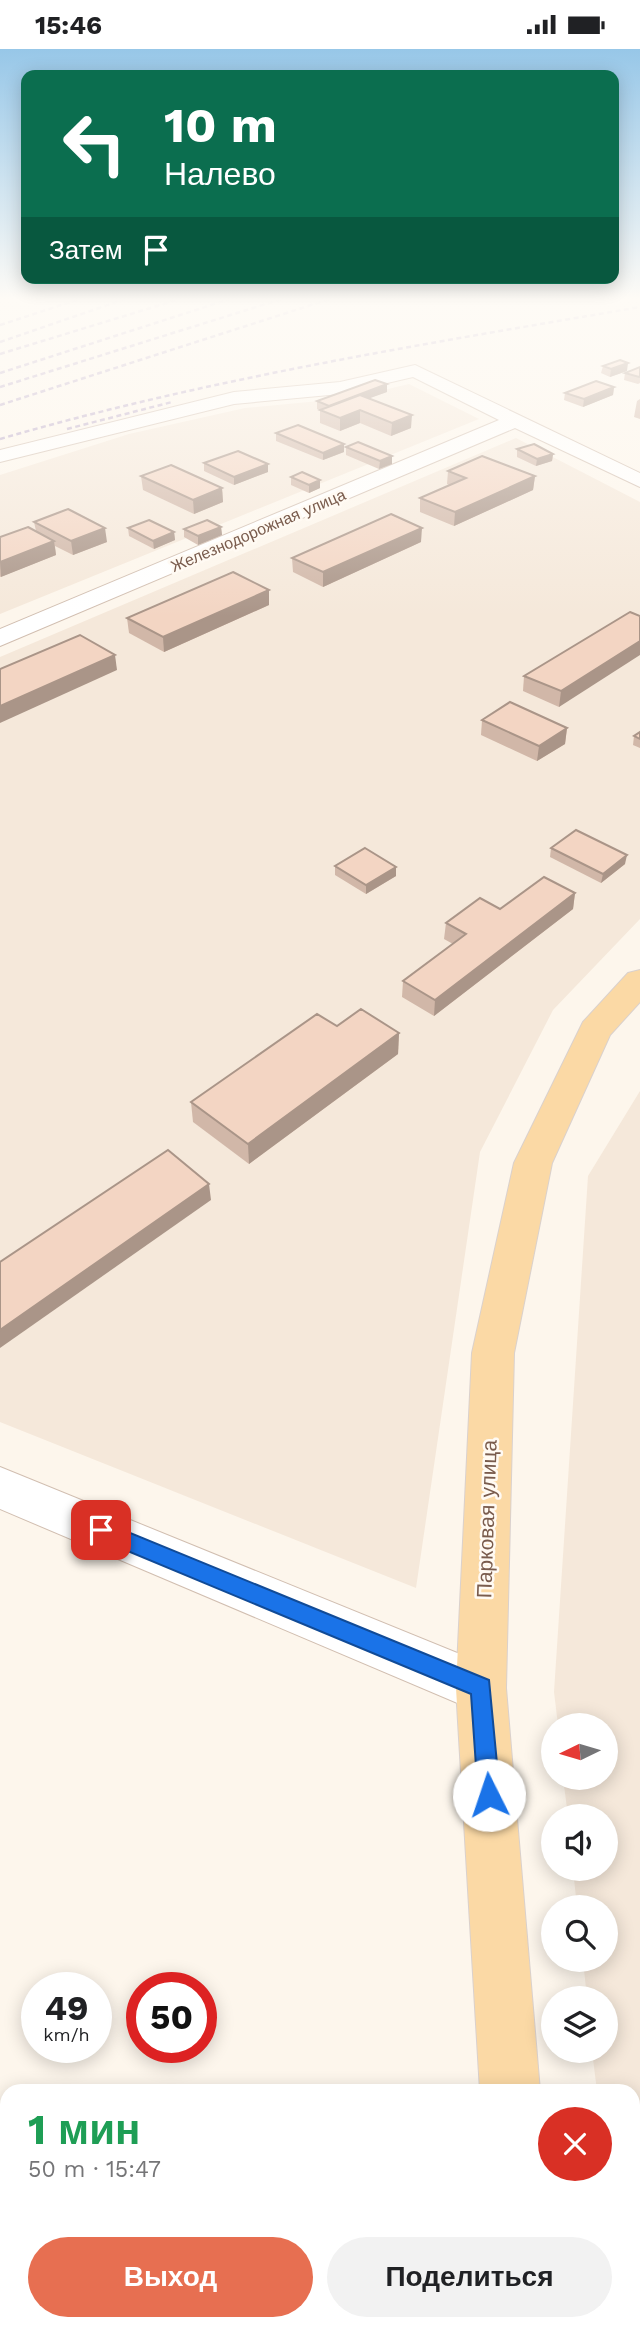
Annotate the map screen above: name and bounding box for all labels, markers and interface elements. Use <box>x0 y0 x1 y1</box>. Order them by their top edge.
text: 15:46 <box>35 10 102 40</box>
text: 10 m <box>164 96 277 154</box>
icon: left <box>49 98 140 189</box>
text: Налево <box>164 155 276 193</box>
icon: arrive <box>137 231 175 269</box>
text: Затем <box>49 235 123 265</box>
street label: Железнодорожная улица <box>168 485 348 576</box>
street label: Парковая улица <box>471 1439 502 1599</box>
pin <box>71 1500 131 1560</box>
icon: arrive <box>82 1511 120 1549</box>
north arrow <box>541 1713 618 1790</box>
map controls <box>541 1713 618 2063</box>
position arrow <box>452 1758 526 1832</box>
button: sound <box>541 1804 618 1881</box>
button: search <box>541 1895 618 1972</box>
speed limit sign: 50 <box>126 1972 217 2063</box>
button: layers <box>541 1986 618 2063</box>
text: 49 <box>44 1987 89 2029</box>
text: km/h <box>43 2024 90 2045</box>
text: 1 мин <box>28 2105 140 2154</box>
button: close <box>538 2107 612 2181</box>
text: 50 m · 15:47 <box>28 2156 161 2183</box>
button: Выход <box>28 2237 313 2317</box>
button: Поделиться <box>327 2237 612 2317</box>

